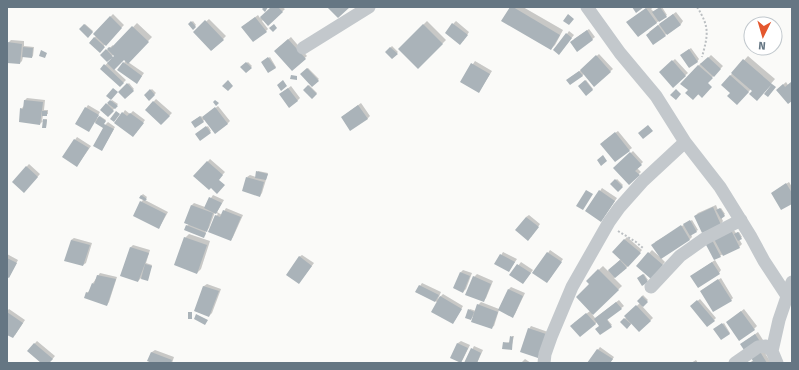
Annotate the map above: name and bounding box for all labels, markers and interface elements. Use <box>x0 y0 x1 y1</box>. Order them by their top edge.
north arrow <box>743 16 783 56</box>
text: N <box>758 39 766 52</box>

